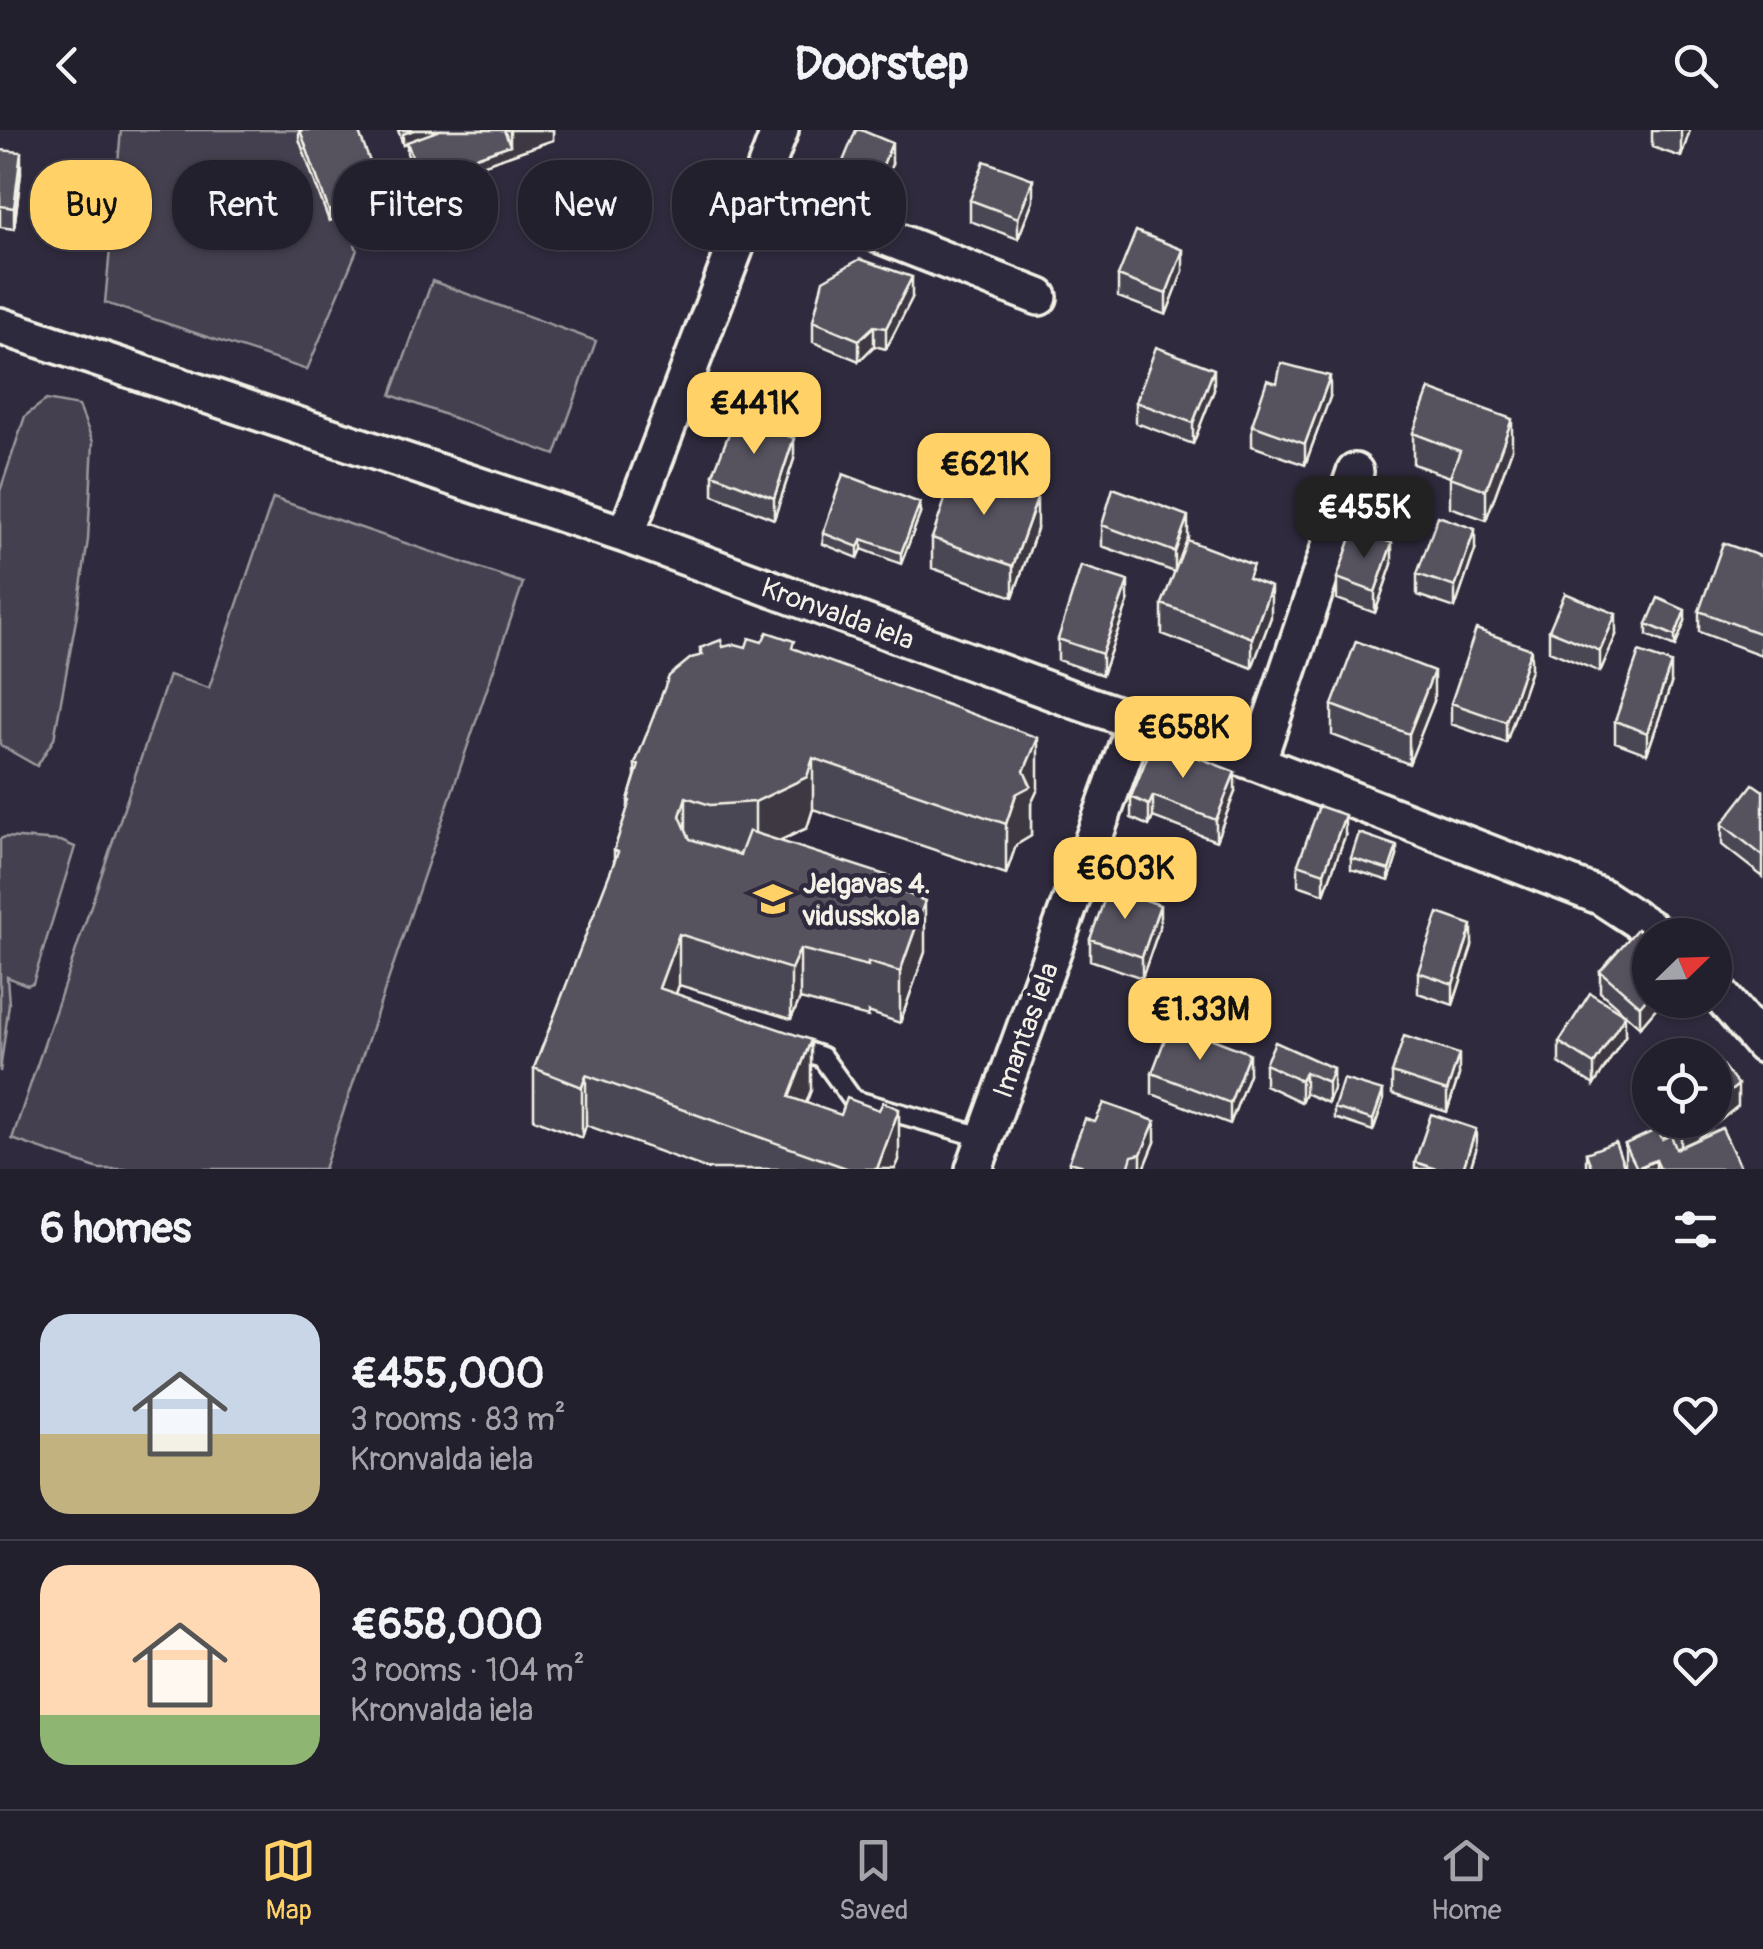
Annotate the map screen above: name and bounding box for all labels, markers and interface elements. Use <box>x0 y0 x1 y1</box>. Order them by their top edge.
text: Doorstep <box>794 37 969 93</box>
icon: back <box>40 38 95 93</box>
icon: search <box>1668 38 1723 93</box>
chip: Buy <box>30 160 152 250</box>
chip: Rent <box>172 160 313 250</box>
chip: Filters <box>333 160 498 250</box>
chip: New <box>518 160 652 250</box>
chip: Apartment <box>672 160 906 250</box>
pin: €441K <box>684 372 824 457</box>
text: €441K <box>709 384 799 424</box>
pin: €621K <box>914 433 1054 518</box>
text: €621K <box>939 445 1029 485</box>
pin: €455K <box>1294 476 1434 561</box>
text: €455K <box>1317 488 1411 528</box>
street label: Kronvalda iela <box>756 571 919 658</box>
pin: €658K <box>1113 696 1253 781</box>
text: €658K <box>1137 708 1229 748</box>
pin: €603K <box>1055 837 1195 922</box>
text: €603K <box>1076 849 1174 889</box>
place label: Jelgavas 4. vidusskola <box>802 867 931 934</box>
school or university icon: Jelgavas 4. vidusskola <box>752 878 794 920</box>
north arrow <box>1632 918 1732 1018</box>
map controls <box>1632 918 1732 1138</box>
street label: Imantas iela <box>986 958 1067 1103</box>
pin: €1.33M <box>1119 978 1281 1063</box>
text: €1.33M <box>1150 990 1250 1030</box>
button: locate <box>1632 1038 1732 1138</box>
icon: filters <box>1668 1202 1723 1257</box>
text: 6 homes <box>40 1203 191 1255</box>
text: €455,000 <box>350 1348 544 1400</box>
icon: home <box>120 1354 240 1474</box>
icon: heart <box>1668 1387 1723 1442</box>
text: 3 rooms · 83 m² <box>350 1400 566 1440</box>
text: Kronvalda iela <box>350 1440 533 1480</box>
text: €658,000 <box>350 1599 543 1651</box>
icon: home <box>120 1605 240 1725</box>
icon: heart <box>1668 1638 1723 1693</box>
text: 3 rooms · 104 m² <box>350 1651 585 1691</box>
text: Kronvalda iela <box>350 1691 533 1731</box>
tab: Map <box>261 1833 316 1928</box>
tab: Saved <box>839 1833 908 1928</box>
tab: Home <box>1431 1833 1502 1928</box>

